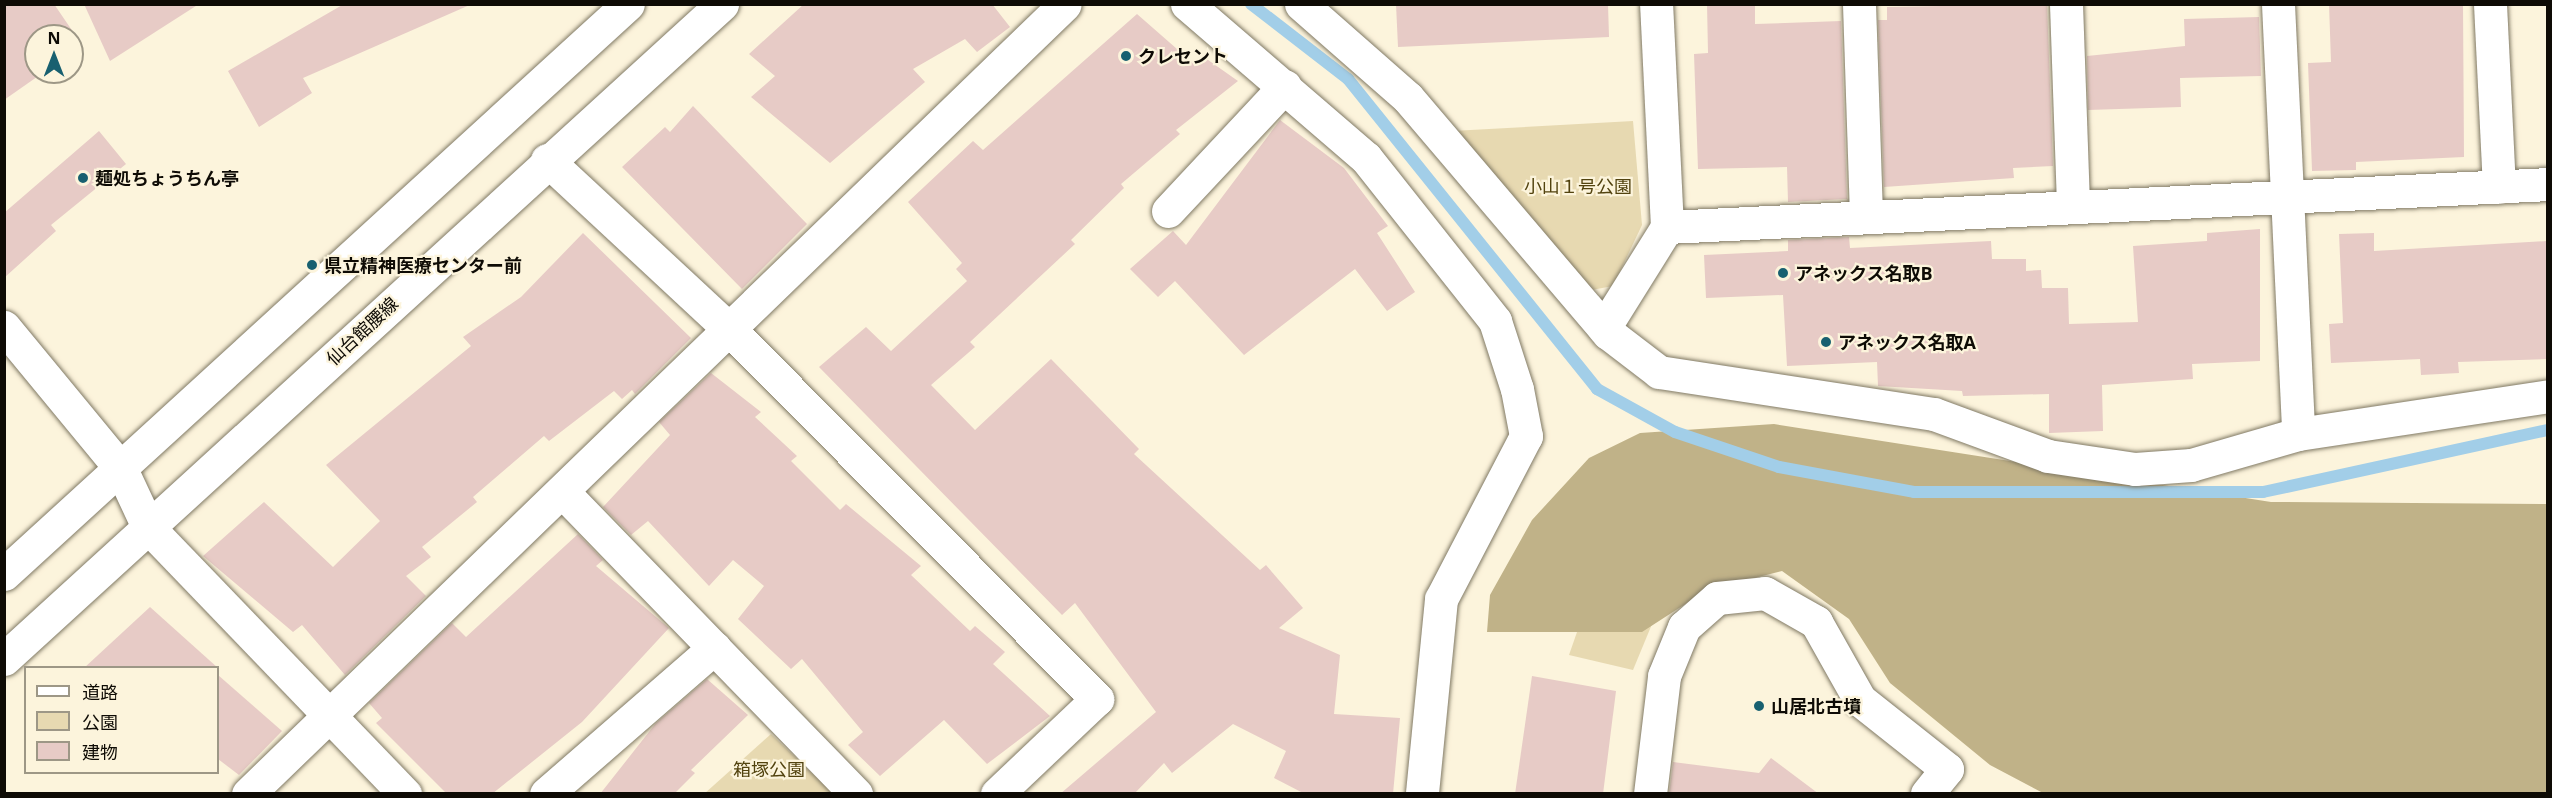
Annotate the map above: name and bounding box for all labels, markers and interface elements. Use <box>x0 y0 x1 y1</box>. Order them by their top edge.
north arrow <box>24 24 84 84</box>
text: N <box>47 27 61 49</box>
place label: クレセント <box>1138 45 1228 67</box>
marker: クレセント <box>1119 49 1133 63</box>
place label: 麺処ちょうちん亭 <box>95 167 239 189</box>
marker: 麺処ちょうちん亭 <box>76 171 90 185</box>
park label: 小山１号公園 <box>1524 175 1632 197</box>
place label: 県立精神医療センター前 <box>324 254 522 276</box>
marker: 県立精神医療センター前 <box>305 258 319 272</box>
place label: アネックス名取B <box>1795 262 1933 284</box>
marker: アネックス名取B <box>1776 266 1790 280</box>
street label: 仙台館腰線 <box>322 292 402 370</box>
place label: アネックス名取A <box>1838 331 1976 353</box>
marker: アネックス名取A <box>1819 335 1833 349</box>
legend <box>24 666 219 774</box>
text: 道路 <box>82 680 118 704</box>
place label: 山居北古墳 <box>1771 695 1861 717</box>
marker: 山居北古墳 <box>1752 699 1766 713</box>
text: 公園 <box>82 710 118 734</box>
text: 建物 <box>82 740 118 764</box>
park label: 箱塚公園 <box>733 758 805 780</box>

